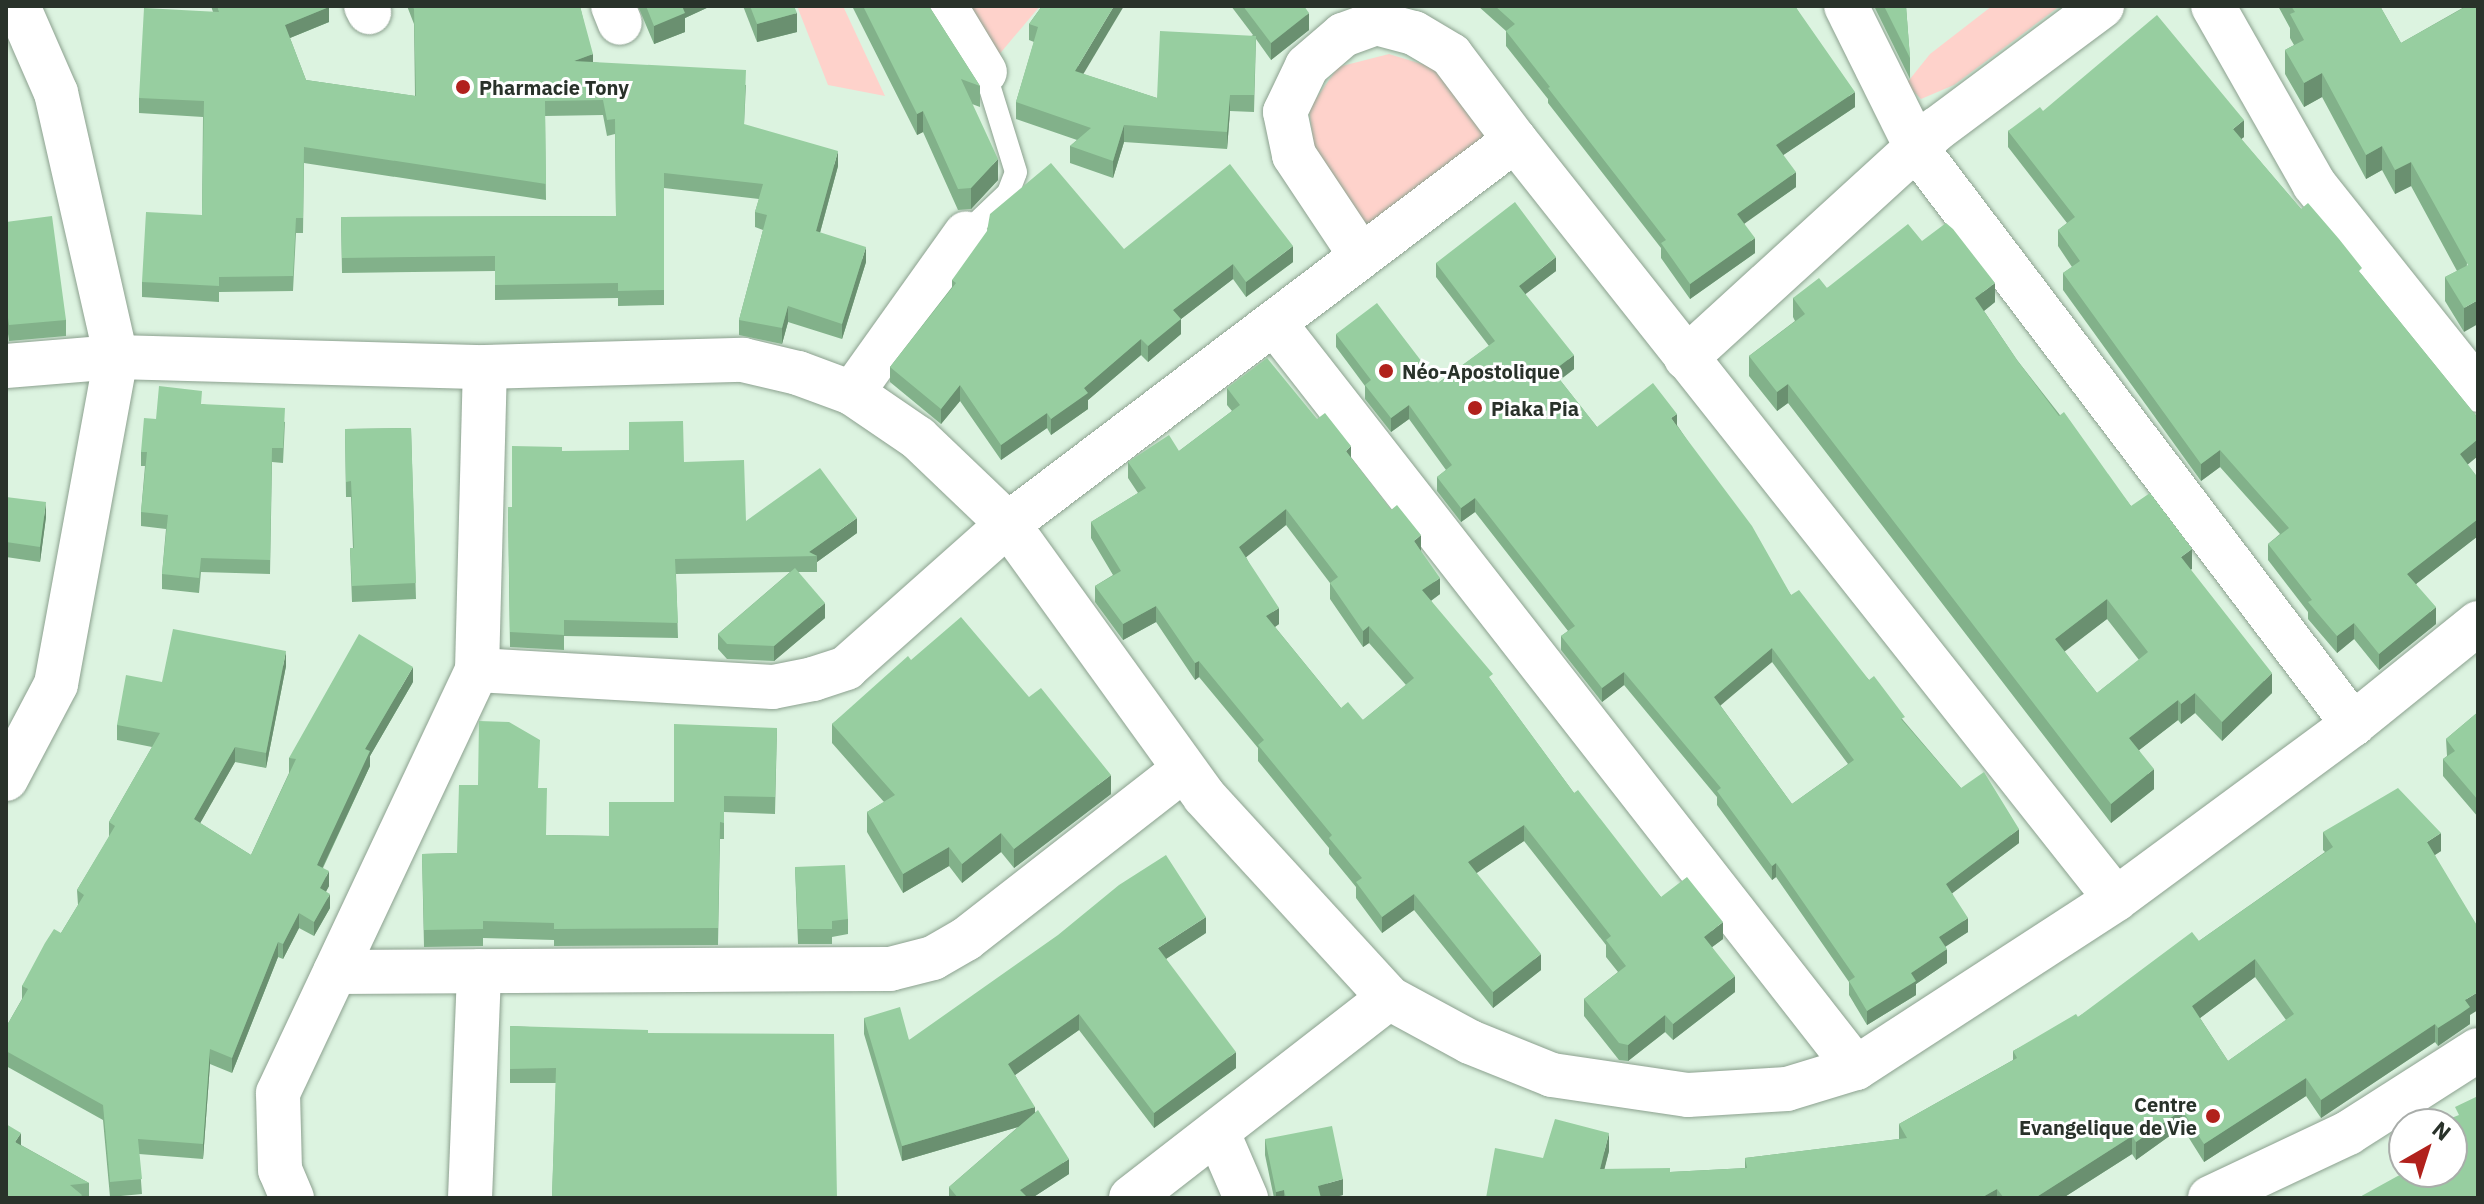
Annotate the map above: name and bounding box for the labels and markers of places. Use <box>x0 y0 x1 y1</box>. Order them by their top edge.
place label: Pharmacie Tony <box>479 75 629 99</box>
marker: Pharmacie Tony <box>454 78 472 96</box>
place label: Néo-Apostolique <box>1402 359 1560 383</box>
marker: Néo-Apostolique <box>1377 362 1395 380</box>
place label: Piaka Pia <box>1491 396 1579 420</box>
marker: Piaka Pia <box>1466 399 1484 417</box>
place label: Centre Evangelique de Vie <box>2019 1092 2197 1139</box>
marker: Centre Evangelique de Vie <box>2204 1107 2222 1125</box>

